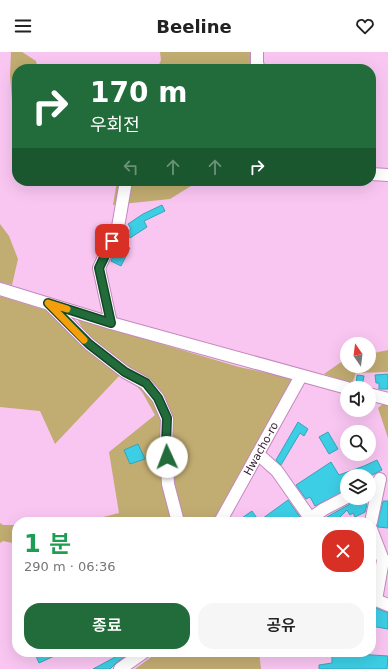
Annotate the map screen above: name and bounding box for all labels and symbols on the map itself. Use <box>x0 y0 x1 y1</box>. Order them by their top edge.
pin <box>95 224 129 258</box>
north arrow <box>340 337 376 373</box>
street label: Hwacho-ro <box>241 419 281 478</box>
position arrow <box>146 436 188 478</box>

